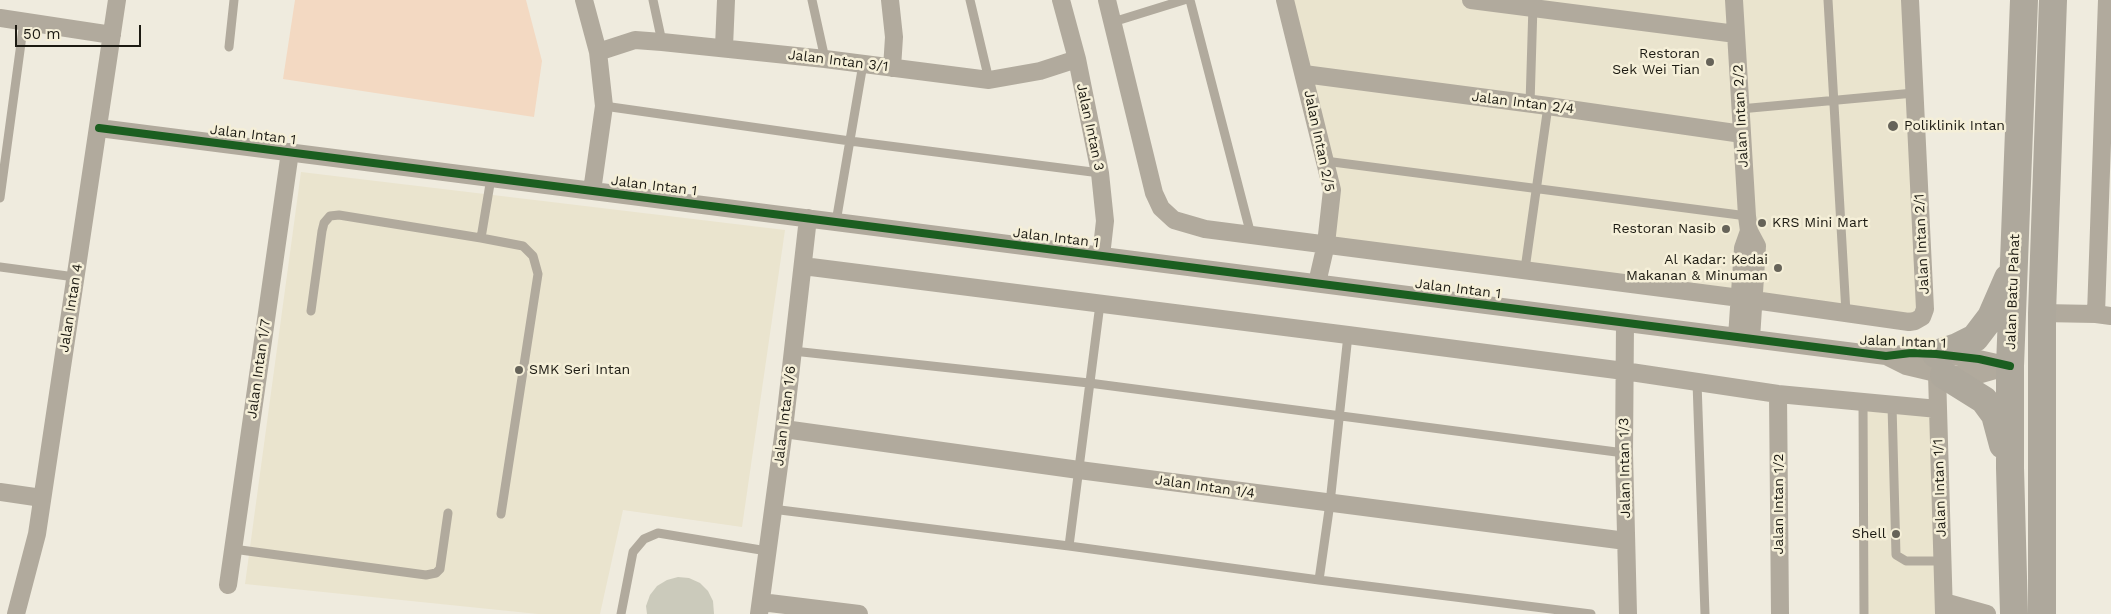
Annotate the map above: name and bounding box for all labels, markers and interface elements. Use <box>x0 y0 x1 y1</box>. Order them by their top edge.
scale bar <box>18 15 144 47</box>
text: 50 m <box>23 25 60 43</box>
place label: Restoran Sek Wei Tian <box>1612 46 1700 78</box>
street label: Jalan Intan 3/1 <box>787 47 889 75</box>
marker: Restoran Sek Wei Tian <box>1704 56 1716 68</box>
street label: Jalan Intan 2/2 <box>1730 64 1752 168</box>
street label: Jalan Intan 3 <box>1073 82 1107 172</box>
street label: Jalan Intan 2/4 <box>1471 88 1575 118</box>
street label: Jalan Intan 2/5 <box>1300 89 1338 193</box>
place label: Poliklinik Intan <box>1904 118 2005 134</box>
marker: Poliklinik Intan <box>1886 119 1900 133</box>
street label: Jalan Intan 1 <box>209 121 297 149</box>
street label: Jalan Intan 1 <box>610 172 698 200</box>
street label: Jalan Intan 2/1 <box>1911 193 1933 295</box>
place label: KRS Mini Mart <box>1772 215 1868 231</box>
marker: KRS Mini Mart <box>1756 217 1768 229</box>
place label: Restoran Nasib <box>1612 221 1716 237</box>
marker: Restoran Nasib <box>1720 223 1732 235</box>
street label: Jalan Intan 1 <box>1012 224 1100 252</box>
street label: Jalan Batu Pahat <box>2003 234 2023 350</box>
place label: Al Kadar: Kedai Makanan & Minuman <box>1626 252 1768 284</box>
street label: Jalan Intan 4 <box>56 262 86 354</box>
marker: Al Kadar: Kedai Makanan & Minuman <box>1772 262 1784 274</box>
street label: Jalan Intan 1 <box>1414 275 1502 303</box>
street label: Jalan Intan 1/7 <box>244 318 274 420</box>
street label: Jalan Intan 1 <box>1859 332 1947 352</box>
place label: SMK Seri Intan <box>529 362 630 378</box>
marker: SMK Seri Intan <box>513 364 525 376</box>
street label: Jalan Intan 1/6 <box>771 365 799 467</box>
street label: Jalan Intan 1/3 <box>1616 417 1634 519</box>
street label: Jalan Intan 1/1 <box>1930 439 1950 537</box>
street label: Jalan Intan 1/2 <box>1771 454 1787 554</box>
street label: Jalan Intan 1/4 <box>1154 472 1256 502</box>
place label: Shell <box>1852 526 1886 542</box>
marker: Shell <box>1890 528 1902 540</box>

